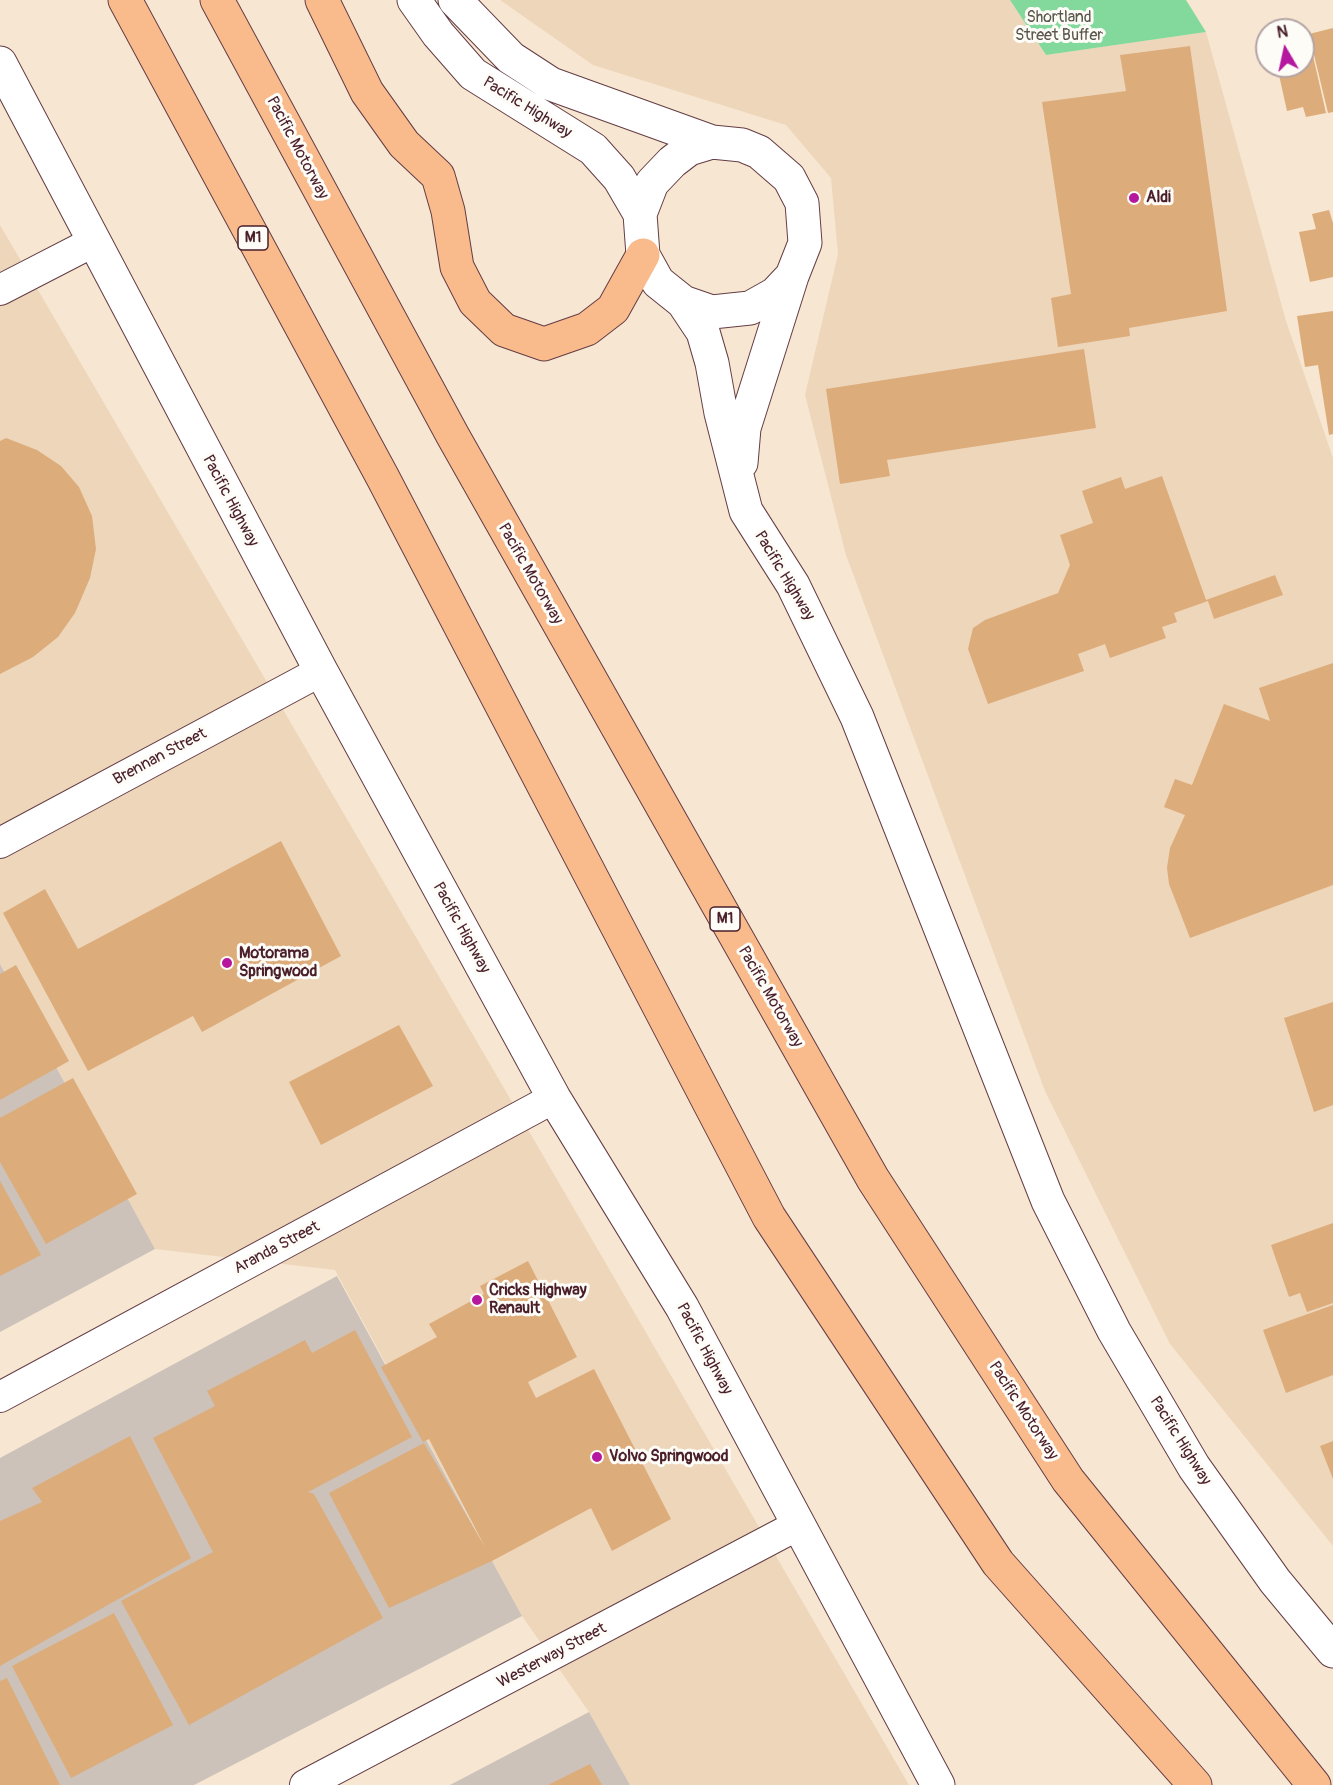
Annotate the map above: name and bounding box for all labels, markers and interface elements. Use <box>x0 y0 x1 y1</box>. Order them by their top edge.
park label: Shortland Street Buffer <box>1015 8 1103 46</box>
north arrow <box>1255 18 1315 78</box>
text: N <box>1276 21 1289 43</box>
street label: Pacific Highway <box>479 73 575 143</box>
street label: Pacific Motorway <box>262 93 332 203</box>
place label: Aldi <box>1146 188 1171 208</box>
marker: Aldi <box>1127 191 1141 205</box>
road number: M1 <box>238 226 268 250</box>
street label: Pacific Highway <box>198 452 262 550</box>
street label: Pacific Motorway <box>493 520 567 628</box>
street label: Pacific Highway <box>750 528 818 624</box>
street label: Brennan Street <box>110 724 210 790</box>
street label: Pacific Highway <box>428 879 494 977</box>
road number: M1 <box>710 907 740 931</box>
street label: Pacific Motorway <box>733 943 807 1051</box>
place label: Motorama Springwood <box>239 944 317 982</box>
marker: Motorama Springwood <box>220 956 234 970</box>
street label: Aranda Street <box>231 1217 323 1279</box>
place label: Cricks Highway Renault <box>489 1281 587 1319</box>
marker: Cricks Highway Renault <box>470 1293 484 1307</box>
street label: Pacific Highway <box>672 1300 736 1398</box>
street label: Pacific Motorway <box>984 1358 1062 1464</box>
street label: Pacific Highway <box>1145 1393 1215 1489</box>
place label: Volvo Springwood <box>609 1447 728 1467</box>
marker: Volvo Springwood <box>590 1450 604 1464</box>
street label: Westerway Street <box>494 1619 610 1693</box>

